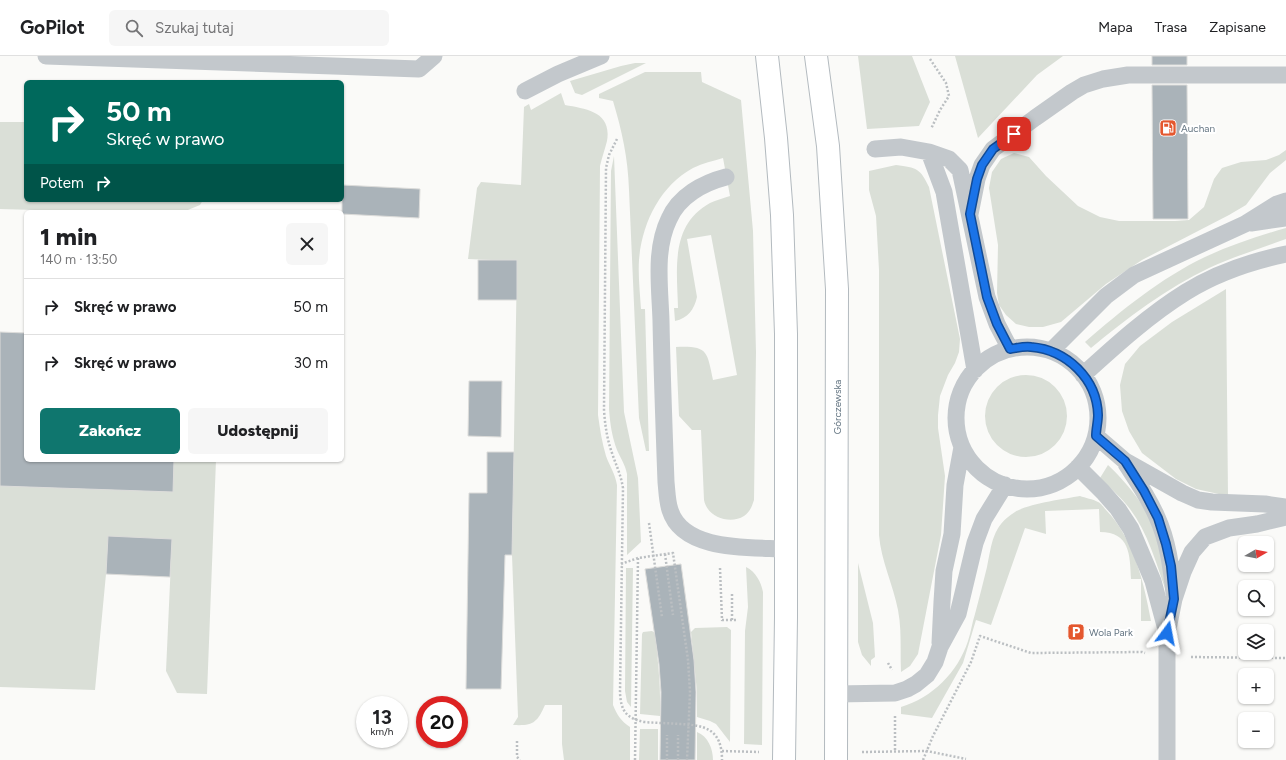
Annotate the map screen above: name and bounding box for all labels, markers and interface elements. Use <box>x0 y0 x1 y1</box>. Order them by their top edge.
search box <box>109 10 389 46</box>
text: GoPilot <box>20 16 85 39</box>
icon: search <box>123 17 145 39</box>
text: Szukaj tutaj <box>155 19 234 37</box>
text: Mapa <box>1098 19 1133 36</box>
text: Trasa <box>1155 19 1187 36</box>
text: Zapisane <box>1209 19 1266 36</box>
text: 50 m <box>106 94 172 128</box>
icon: right <box>40 96 92 148</box>
pin <box>997 117 1031 151</box>
fuel station icon: Auchan <box>1158 118 1178 138</box>
place label: Auchan <box>1181 122 1215 135</box>
icon: arrive <box>1003 123 1025 145</box>
text: Skręć w prawo <box>106 128 225 150</box>
icon: right <box>92 172 114 194</box>
text: Potem <box>40 174 84 192</box>
text: 1 min <box>40 222 97 251</box>
button: close <box>286 223 328 265</box>
text: 140 m · 13:50 <box>40 252 117 267</box>
icon: right <box>40 296 62 318</box>
text: Skręć w prawo <box>74 298 177 316</box>
text: 50 m <box>293 298 328 316</box>
icon: right <box>40 352 62 374</box>
text: Skręć w prawo <box>74 354 177 372</box>
text: 30 m <box>294 354 328 372</box>
street label: Górczewska <box>831 380 844 434</box>
button: Zakończ <box>40 408 180 454</box>
button: Udostępnij <box>188 408 328 454</box>
north arrow <box>1238 536 1274 572</box>
map controls <box>1238 536 1274 748</box>
button: search <box>1238 580 1274 616</box>
position arrow <box>1146 612 1188 654</box>
parking icon: Wola Park <box>1066 622 1086 642</box>
button: layers <box>1238 624 1274 660</box>
place label: Wola Park <box>1089 626 1133 639</box>
button: + <box>1238 668 1274 704</box>
speed limit sign: 20 <box>416 696 468 748</box>
text: 13 <box>372 705 392 729</box>
button: − <box>1238 712 1274 748</box>
text: km/h <box>371 725 393 738</box>

